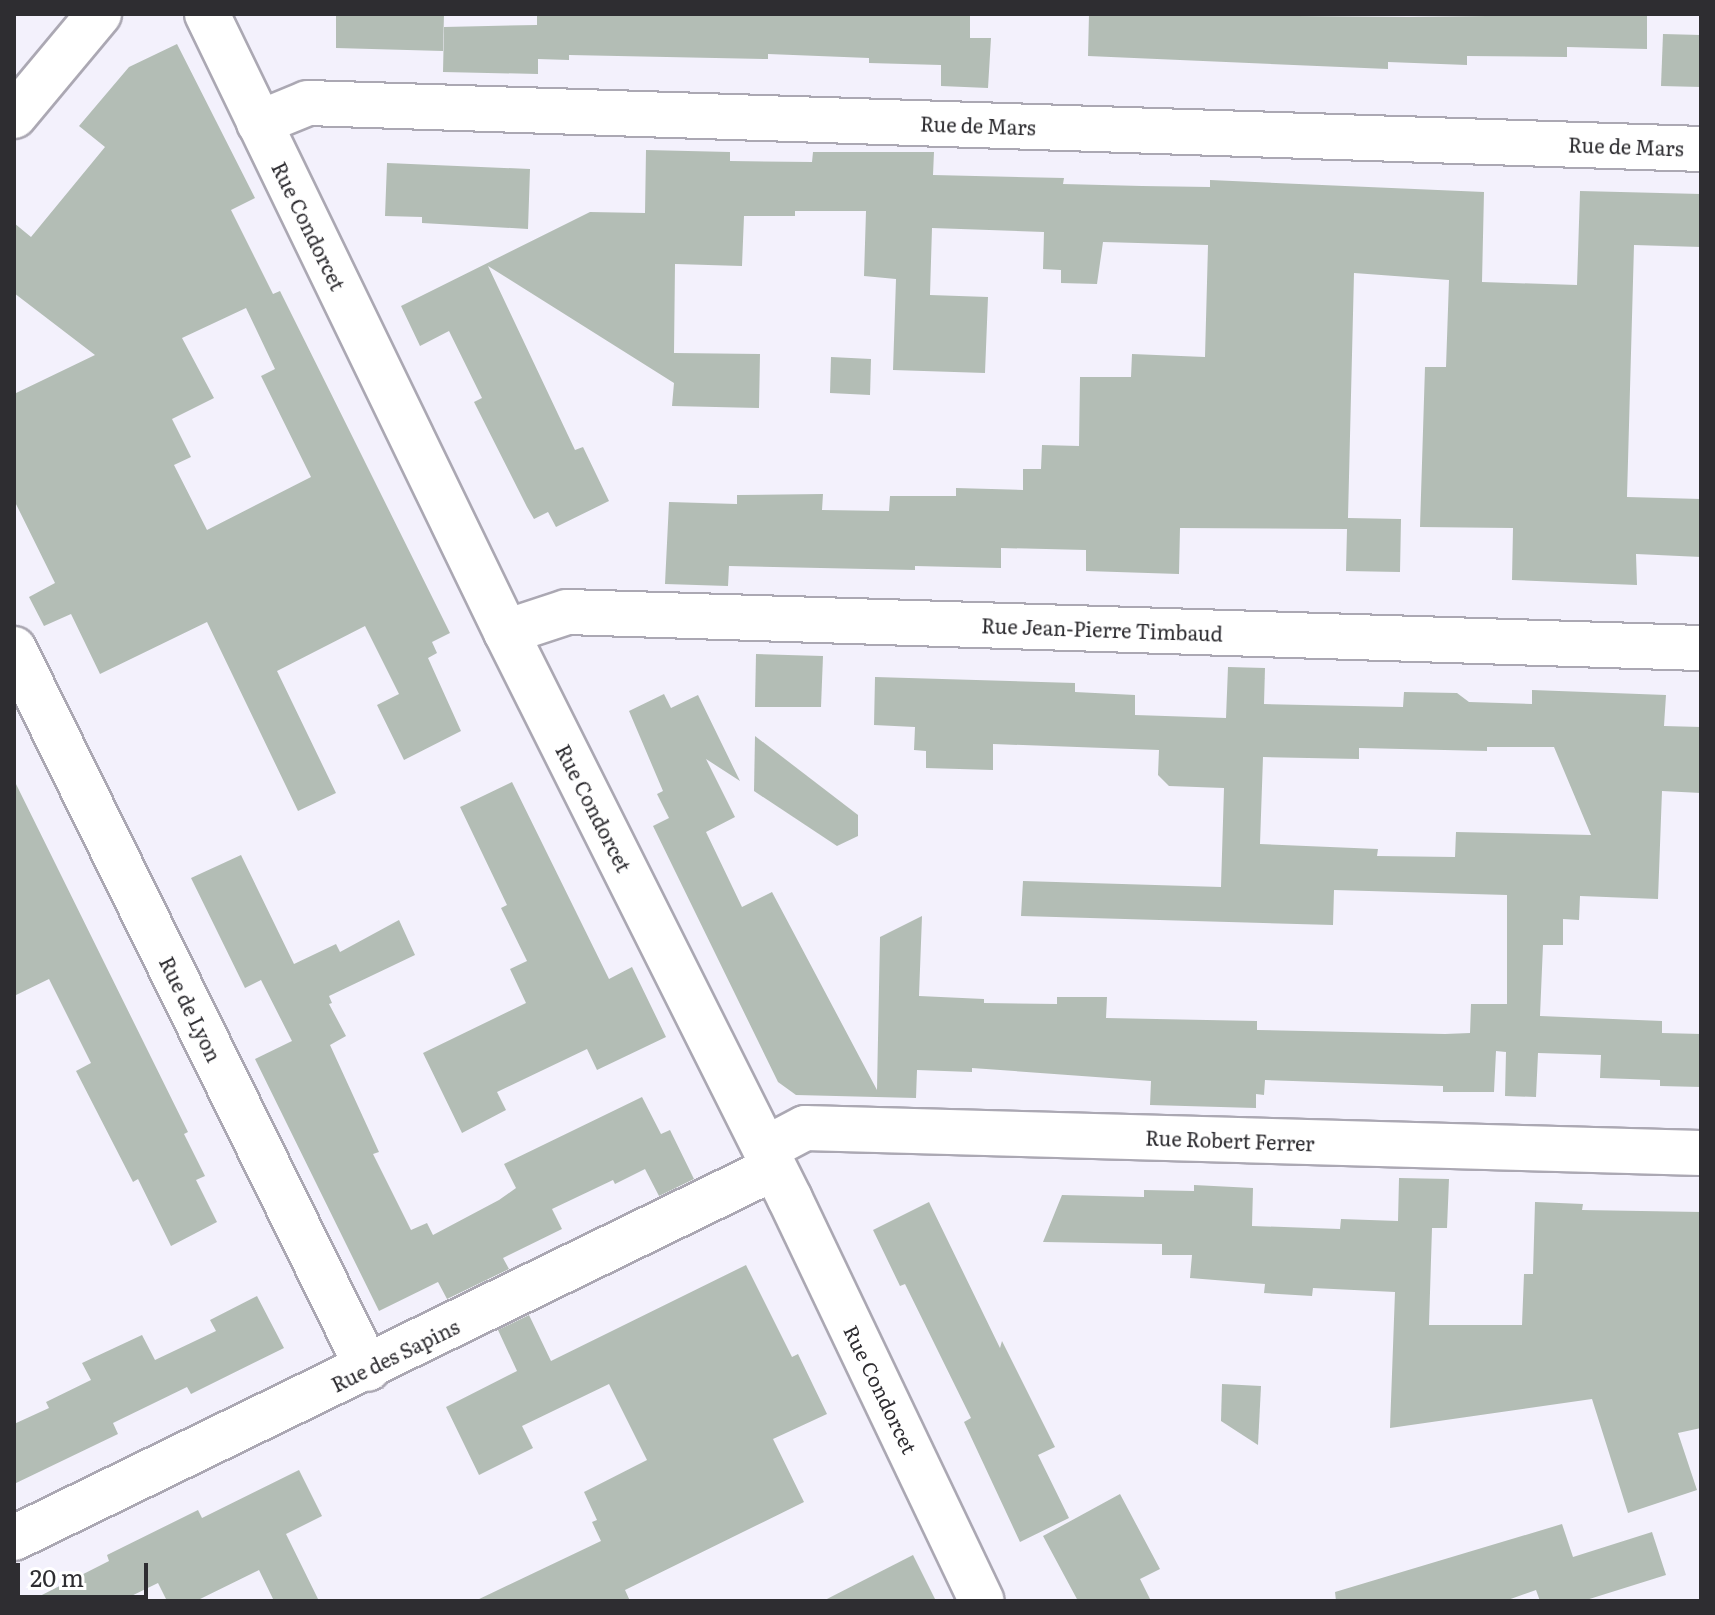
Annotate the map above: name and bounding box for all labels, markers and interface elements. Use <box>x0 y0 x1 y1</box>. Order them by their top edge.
street label: Rue de Mars <box>920 111 1036 139</box>
street label: Rue de Mars <box>1568 132 1684 160</box>
street label: Rue Condorcet <box>267 158 351 294</box>
street label: Rue Jean-Pierre Timbaud <box>981 613 1223 645</box>
street label: Rue Condorcet <box>551 740 637 876</box>
street label: Rue de Lyon <box>155 952 227 1066</box>
street label: Rue Robert Ferrer <box>1145 1125 1315 1155</box>
street label: Rue des Sapins <box>327 1314 463 1396</box>
street label: Rue Condorcet <box>839 1321 923 1457</box>
scale bar <box>20 1547 152 1597</box>
text: 20 m <box>30 1559 84 1594</box>

